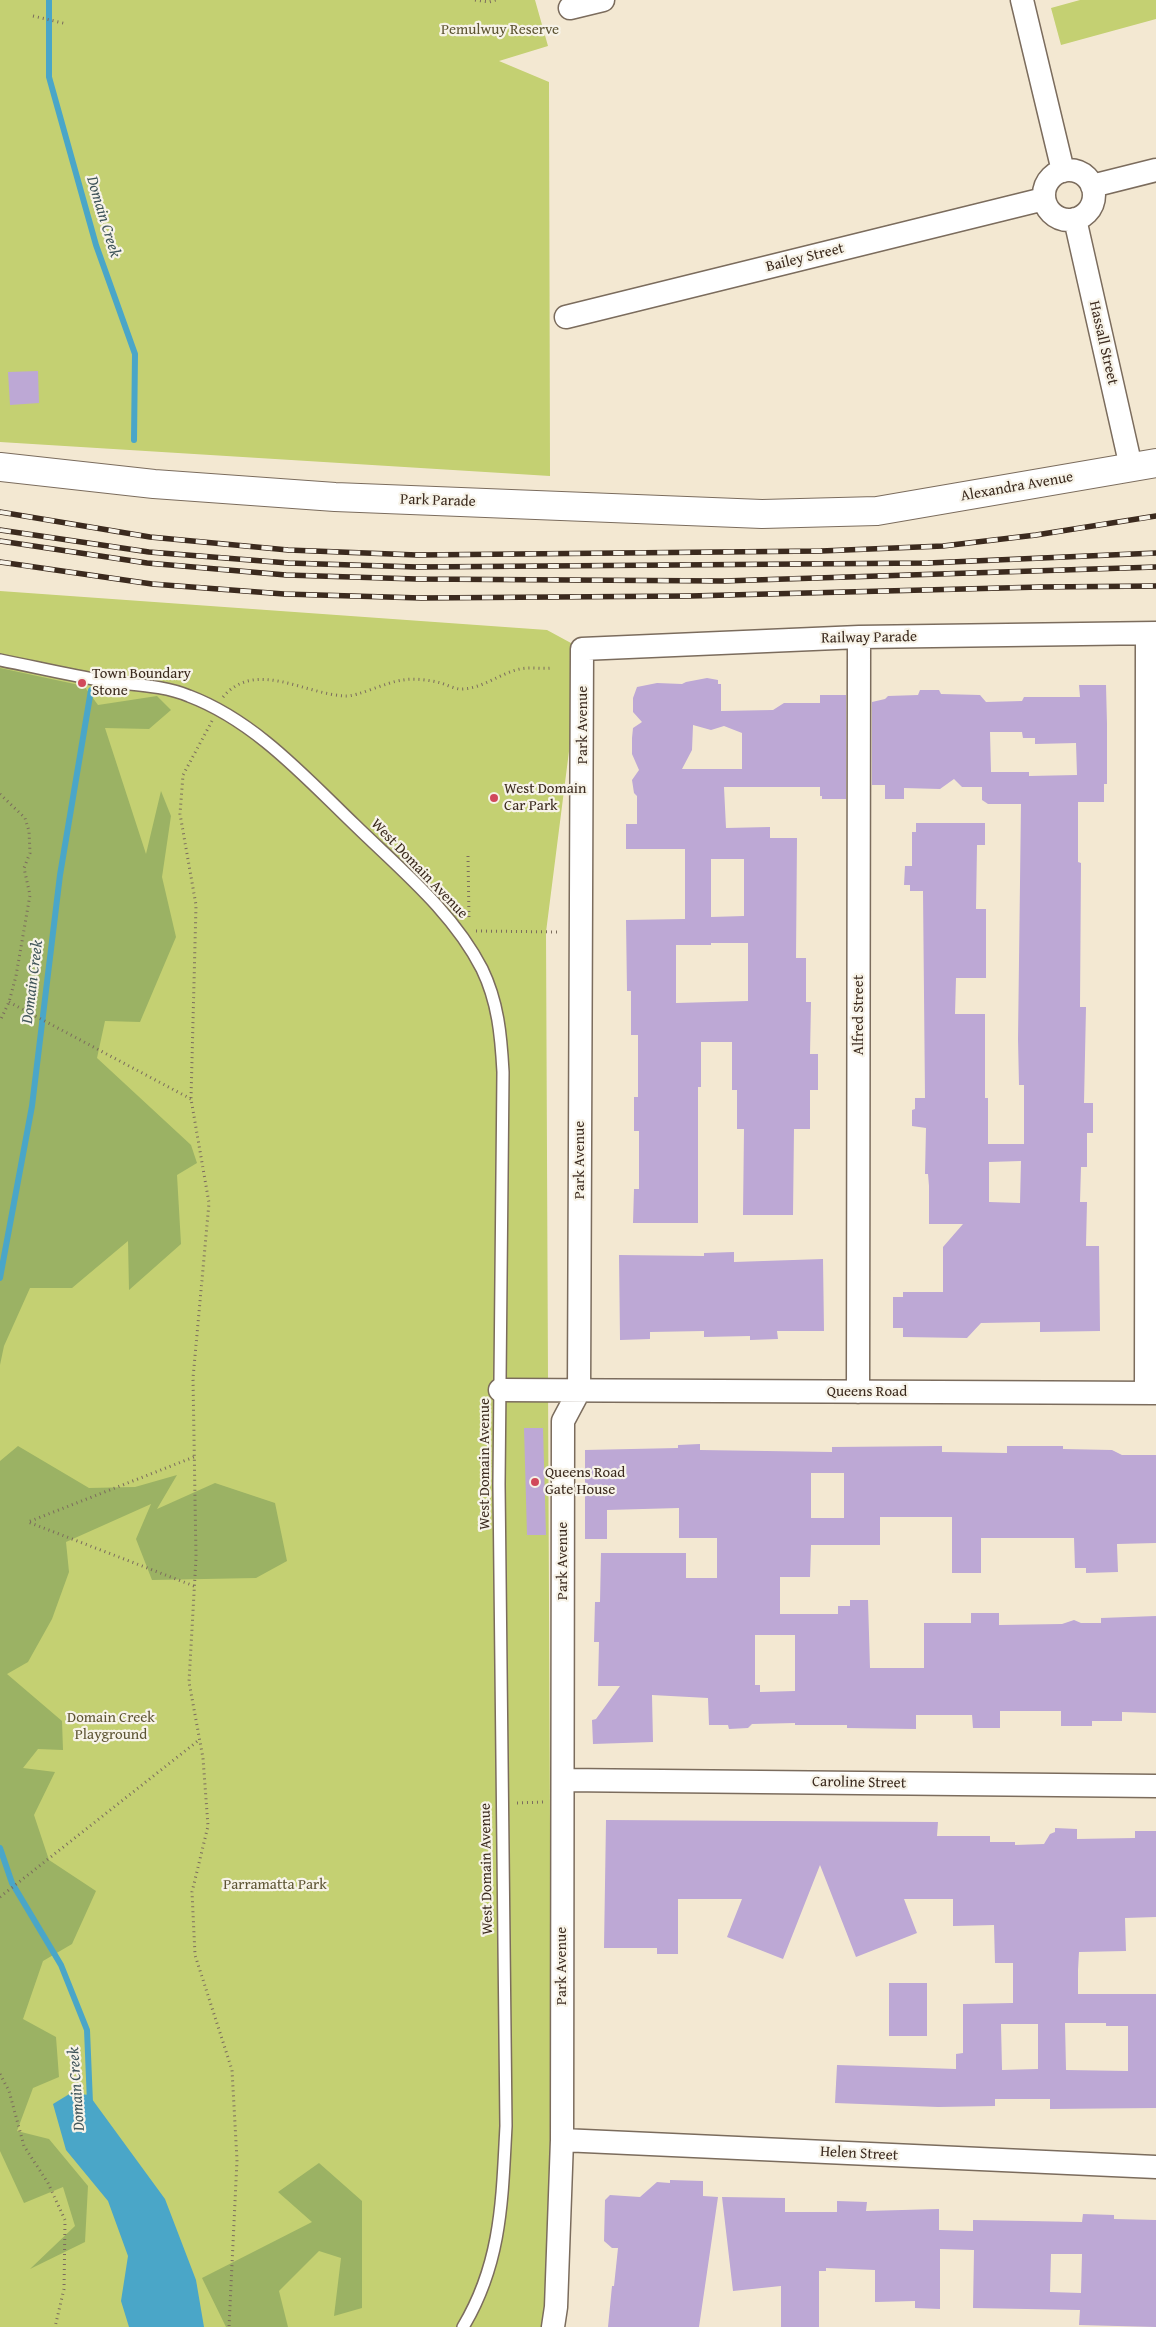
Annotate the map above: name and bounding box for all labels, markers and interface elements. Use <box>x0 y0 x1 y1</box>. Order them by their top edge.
park label: Pemulwuy Reserve <box>441 21 559 39</box>
water label: Domain Creek <box>82 174 124 260</box>
street label: Bailey Street <box>764 240 846 276</box>
street label: Hassall Street <box>1085 299 1121 387</box>
street label: Alexandra Avenue <box>959 468 1075 506</box>
street label: Park Parade <box>400 491 476 511</box>
street label: Railway Parade <box>821 628 917 648</box>
place label: Town Boundary Stone <box>92 665 191 700</box>
marker: Town Boundary Stone <box>76 677 88 689</box>
street label: Park Avenue <box>574 686 592 764</box>
place label: West Domain Car Park <box>504 780 586 815</box>
marker: West Domain Car Park <box>488 792 500 804</box>
street label: West Domain Avenue <box>367 815 471 923</box>
water label: Domain Creek <box>18 939 48 1025</box>
street label: Alfred Street <box>850 975 868 1055</box>
street label: Park Avenue <box>571 1121 589 1199</box>
street label: Queens Road <box>827 1383 907 1401</box>
street label: West Domain Avenue <box>476 1398 494 1530</box>
place label: Queens Road Gate House <box>545 1464 625 1499</box>
marker: Queens Road Gate House <box>529 1476 541 1488</box>
street label: Park Avenue <box>554 1522 572 1600</box>
park label: Domain Creek Playground <box>67 1709 155 1744</box>
street label: Caroline Street <box>812 1773 906 1793</box>
street label: West Domain Avenue <box>477 1803 497 1935</box>
park label: Parramatta Park <box>223 1876 327 1894</box>
street label: Park Avenue <box>553 1927 571 2005</box>
water label: Domain Creek <box>64 2046 90 2132</box>
street label: Helen Street <box>820 2143 898 2165</box>

